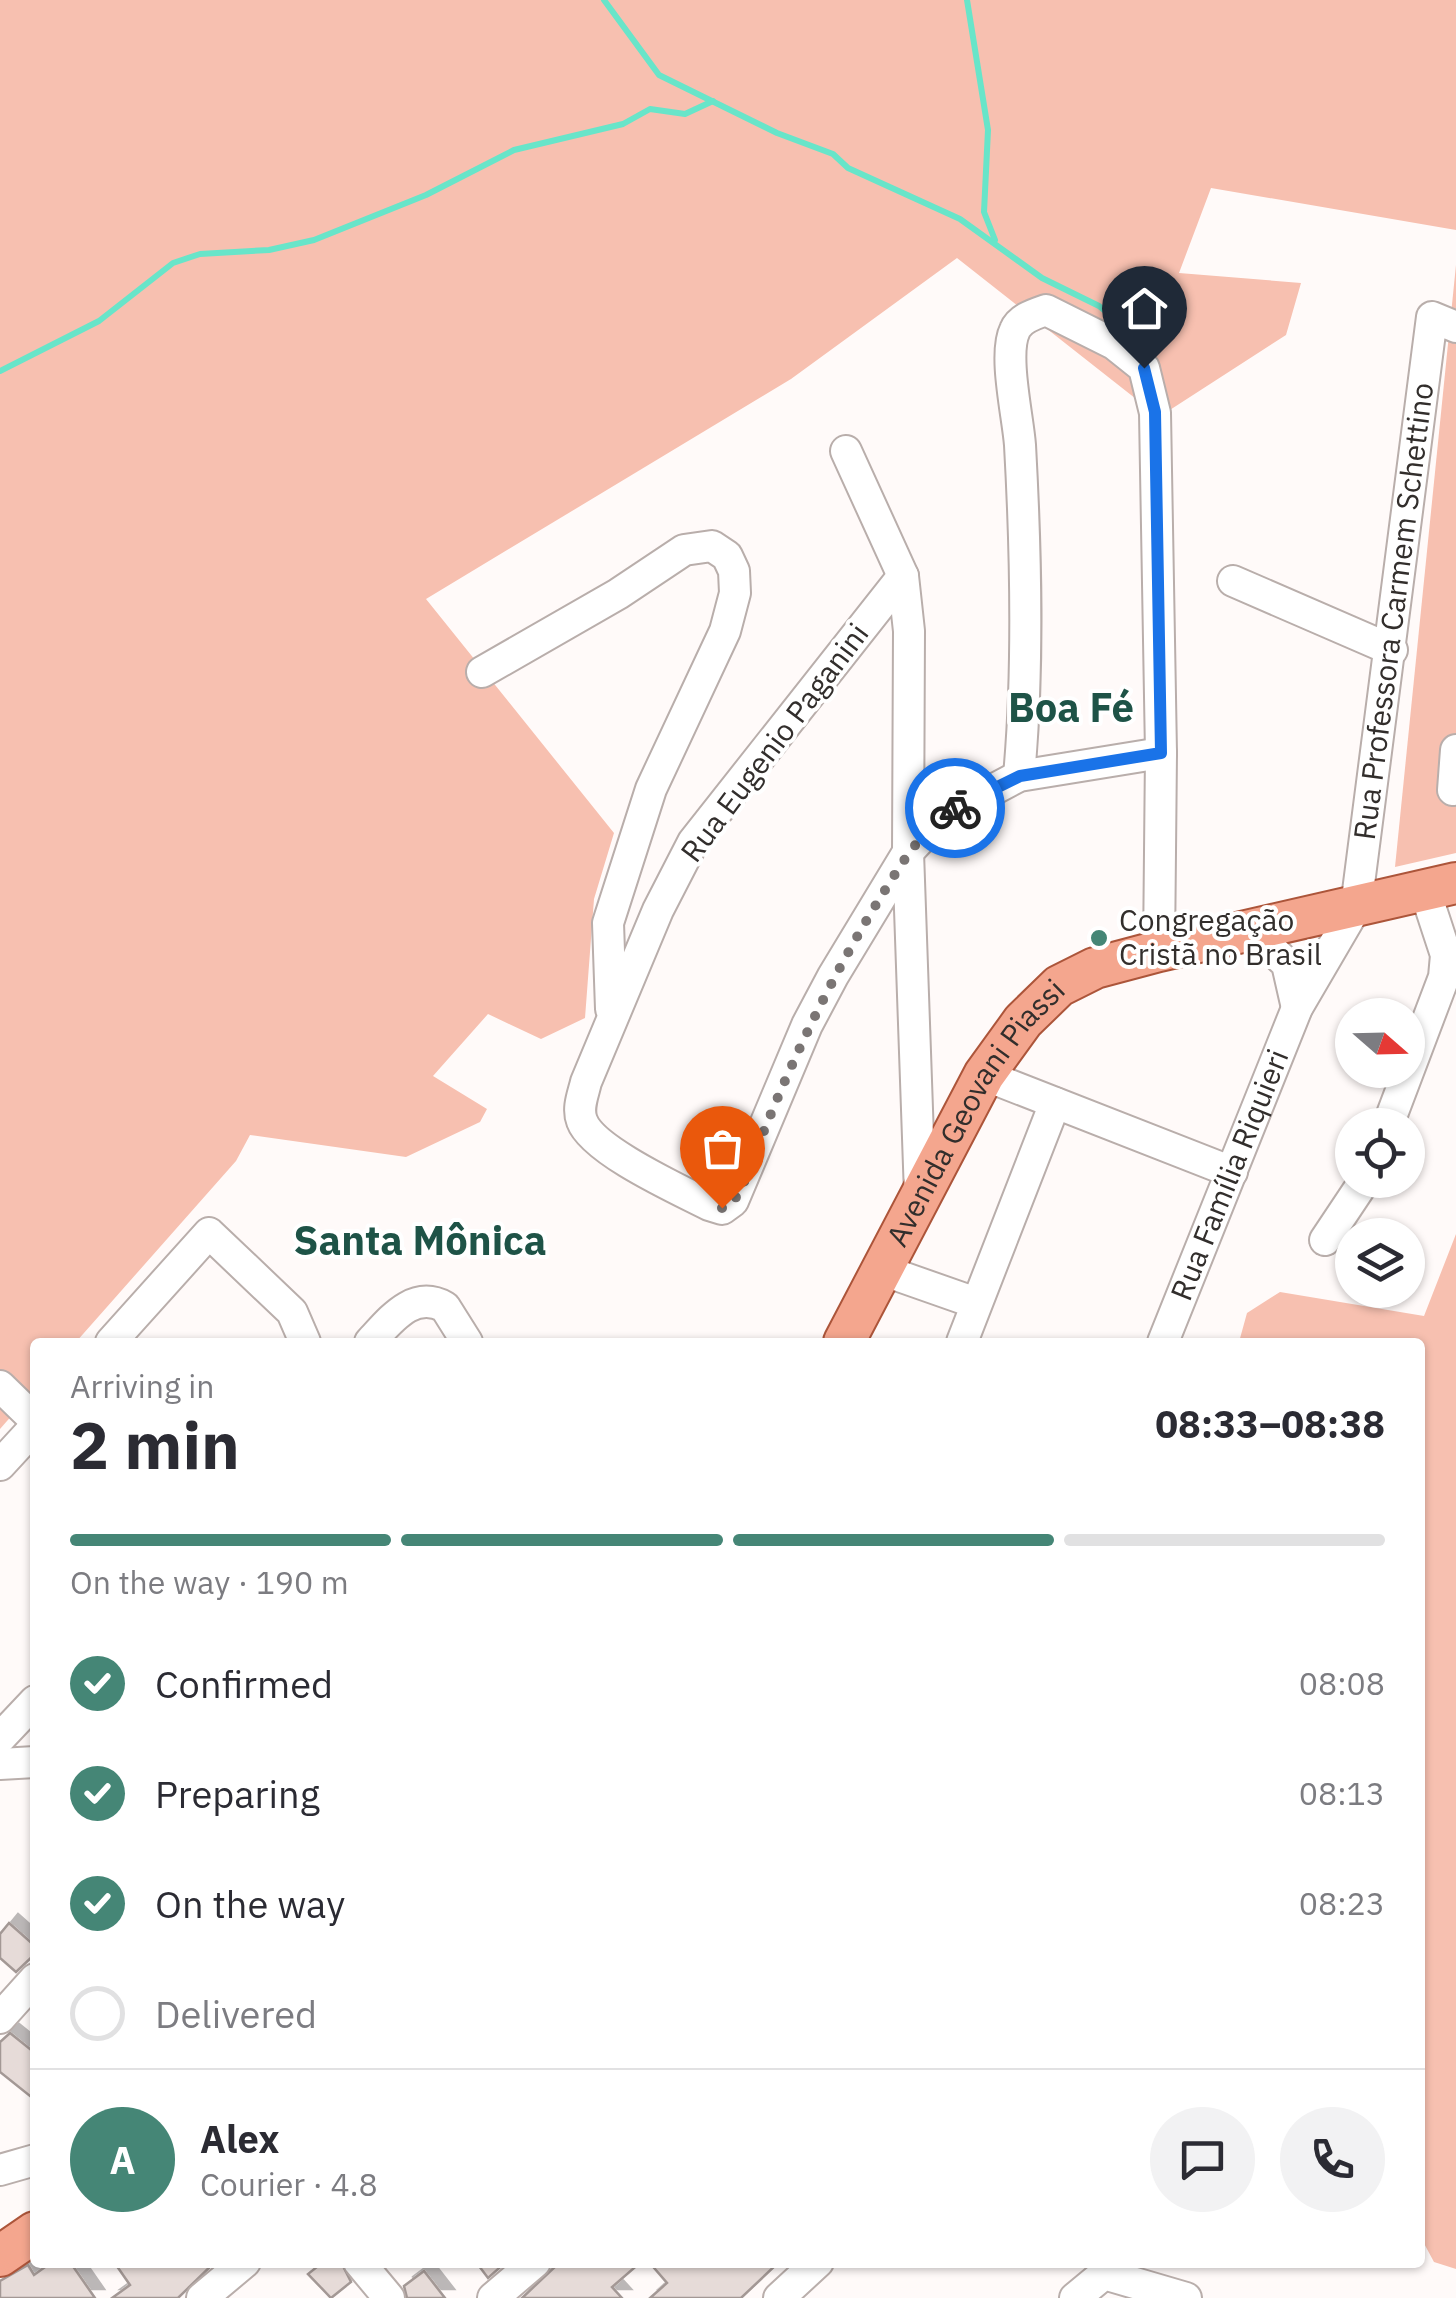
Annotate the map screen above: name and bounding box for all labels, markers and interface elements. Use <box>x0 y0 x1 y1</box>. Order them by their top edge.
pin <box>1102 266 1187 369</box>
icon: home <box>1117 281 1172 336</box>
street label: Rua Professora Carmem Schettino <box>1344 380 1441 842</box>
street label: Rua Eugenio Paganini <box>671 615 876 869</box>
district label: Boa Fé <box>1008 681 1134 733</box>
courier <box>905 758 1005 858</box>
icon: bike <box>928 781 983 836</box>
place label: Congregação Cristã no Brasil <box>1119 900 1322 973</box>
marker: Congregação Cristã no Brasil <box>1088 927 1110 949</box>
street label: Avenida Geovani Piassi <box>877 970 1072 1253</box>
north arrow <box>1335 998 1425 1088</box>
map controls <box>1335 998 1425 1308</box>
street label: Rua Família Riquieri <box>1161 1043 1296 1306</box>
pin <box>680 1106 765 1209</box>
button: locate <box>1335 1108 1425 1198</box>
icon: bag <box>695 1121 750 1176</box>
district label: Santa Mônica <box>293 1214 547 1266</box>
button: layers <box>1335 1218 1425 1308</box>
text: Arriving in <box>70 1365 215 1407</box>
text: 08:33–08:38 <box>1155 1399 1385 1448</box>
text: 2 min <box>70 1402 240 1487</box>
text: On the way · 190 m <box>70 1561 349 1603</box>
icon: check <box>70 1656 125 1711</box>
text: Confirmed <box>155 1659 333 1708</box>
text: 08:08 <box>1299 1662 1385 1704</box>
icon: check <box>70 1766 125 1821</box>
text: Preparing <box>155 1769 320 1818</box>
text: 08:13 <box>1299 1772 1385 1814</box>
icon: check <box>70 1876 125 1931</box>
text: On the way <box>155 1879 345 1928</box>
text: 08:23 <box>1299 1882 1385 1924</box>
text: Delivered <box>155 1989 317 2038</box>
button: chat <box>1150 2107 1255 2212</box>
button: phone <box>1280 2107 1385 2212</box>
text: Alex <box>200 2114 280 2163</box>
text: A <box>109 2135 136 2184</box>
text: Courier · 4.8 <box>200 2163 378 2205</box>

